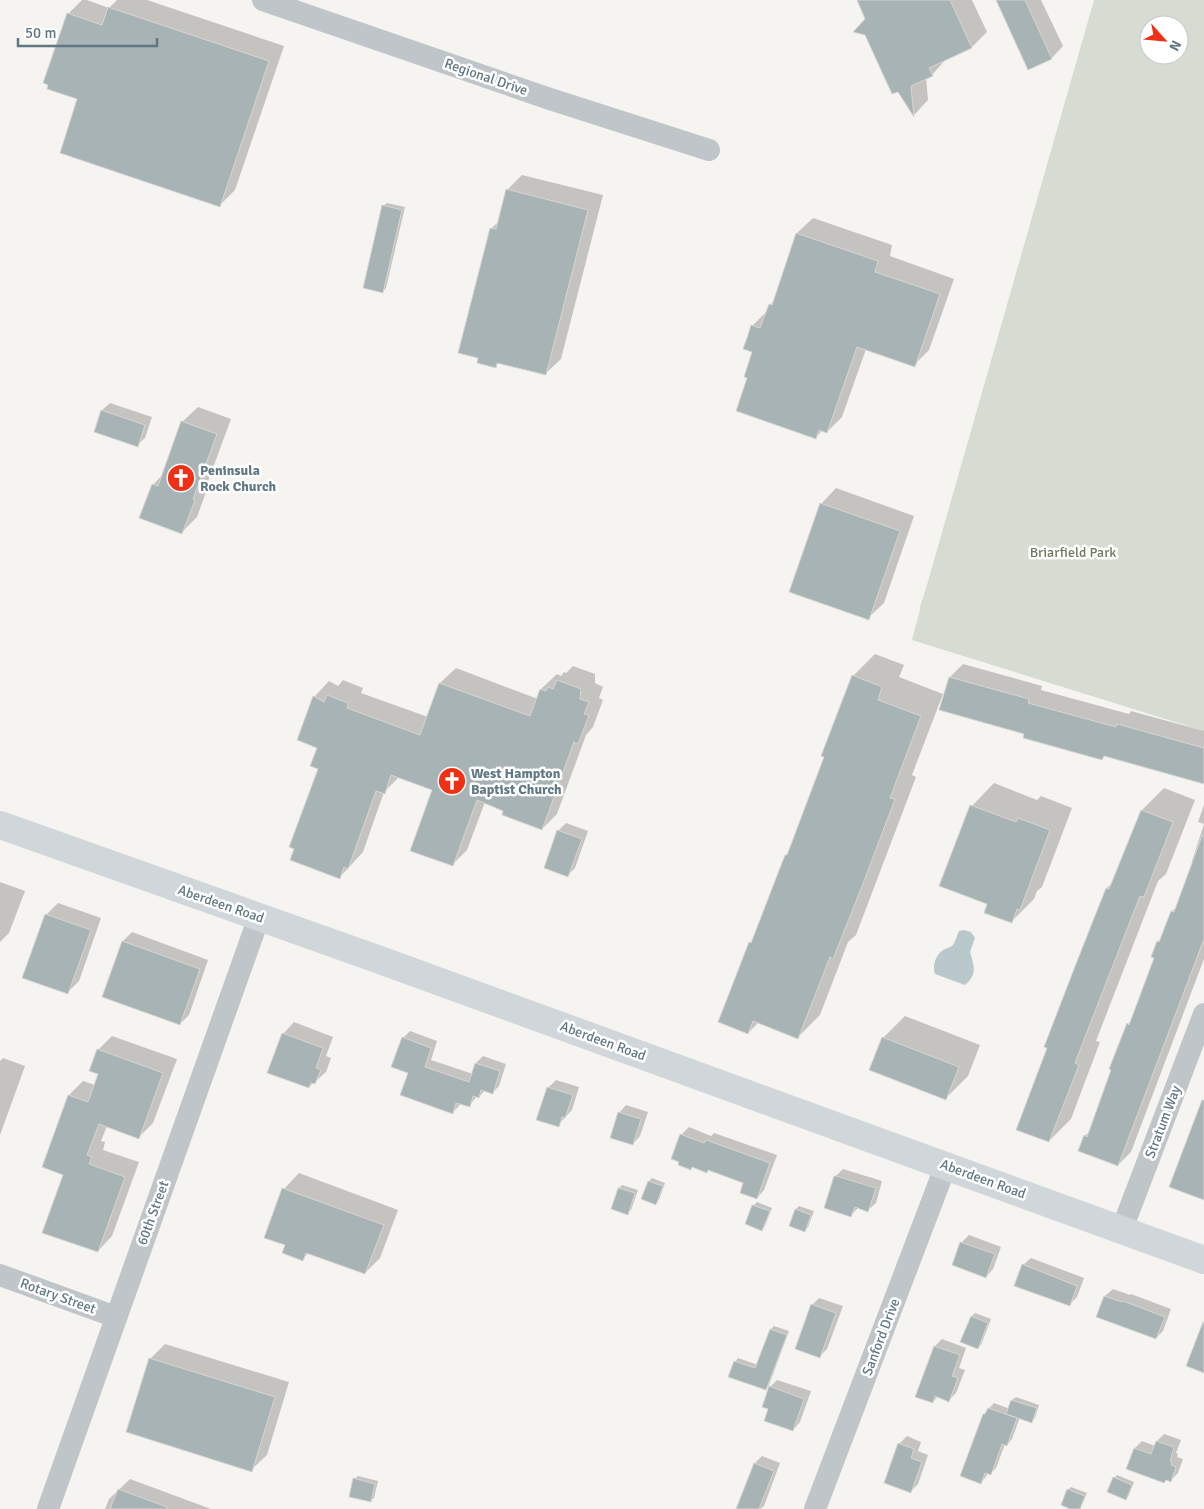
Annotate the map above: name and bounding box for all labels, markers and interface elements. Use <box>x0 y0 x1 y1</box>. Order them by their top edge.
scale bar <box>18 15 156 47</box>
north arrow <box>1139 15 1189 65</box>
text: 50 m <box>25 24 56 42</box>
text: N <box>1165 37 1185 54</box>
street label: Regional Drive <box>442 55 530 99</box>
place label: Peninsula Rock Church <box>200 462 277 495</box>
church icon: Peninsula Rock Church <box>166 463 196 493</box>
park label: Briarfield Park <box>1030 544 1116 561</box>
place label: West Hampton Baptist Church <box>471 765 562 798</box>
church icon: West Hampton Baptist Church <box>437 766 467 796</box>
street label: Aberdeen Road <box>176 881 266 927</box>
street label: Aberdeen Road <box>558 1018 648 1064</box>
street label: Stratum Way <box>1141 1083 1185 1161</box>
street label: Aberdeen Road <box>938 1156 1028 1202</box>
street label: 60th Street <box>134 1178 173 1247</box>
street label: Rotary Street <box>18 1275 98 1318</box>
street label: Sanford Drive <box>859 1296 903 1378</box>

